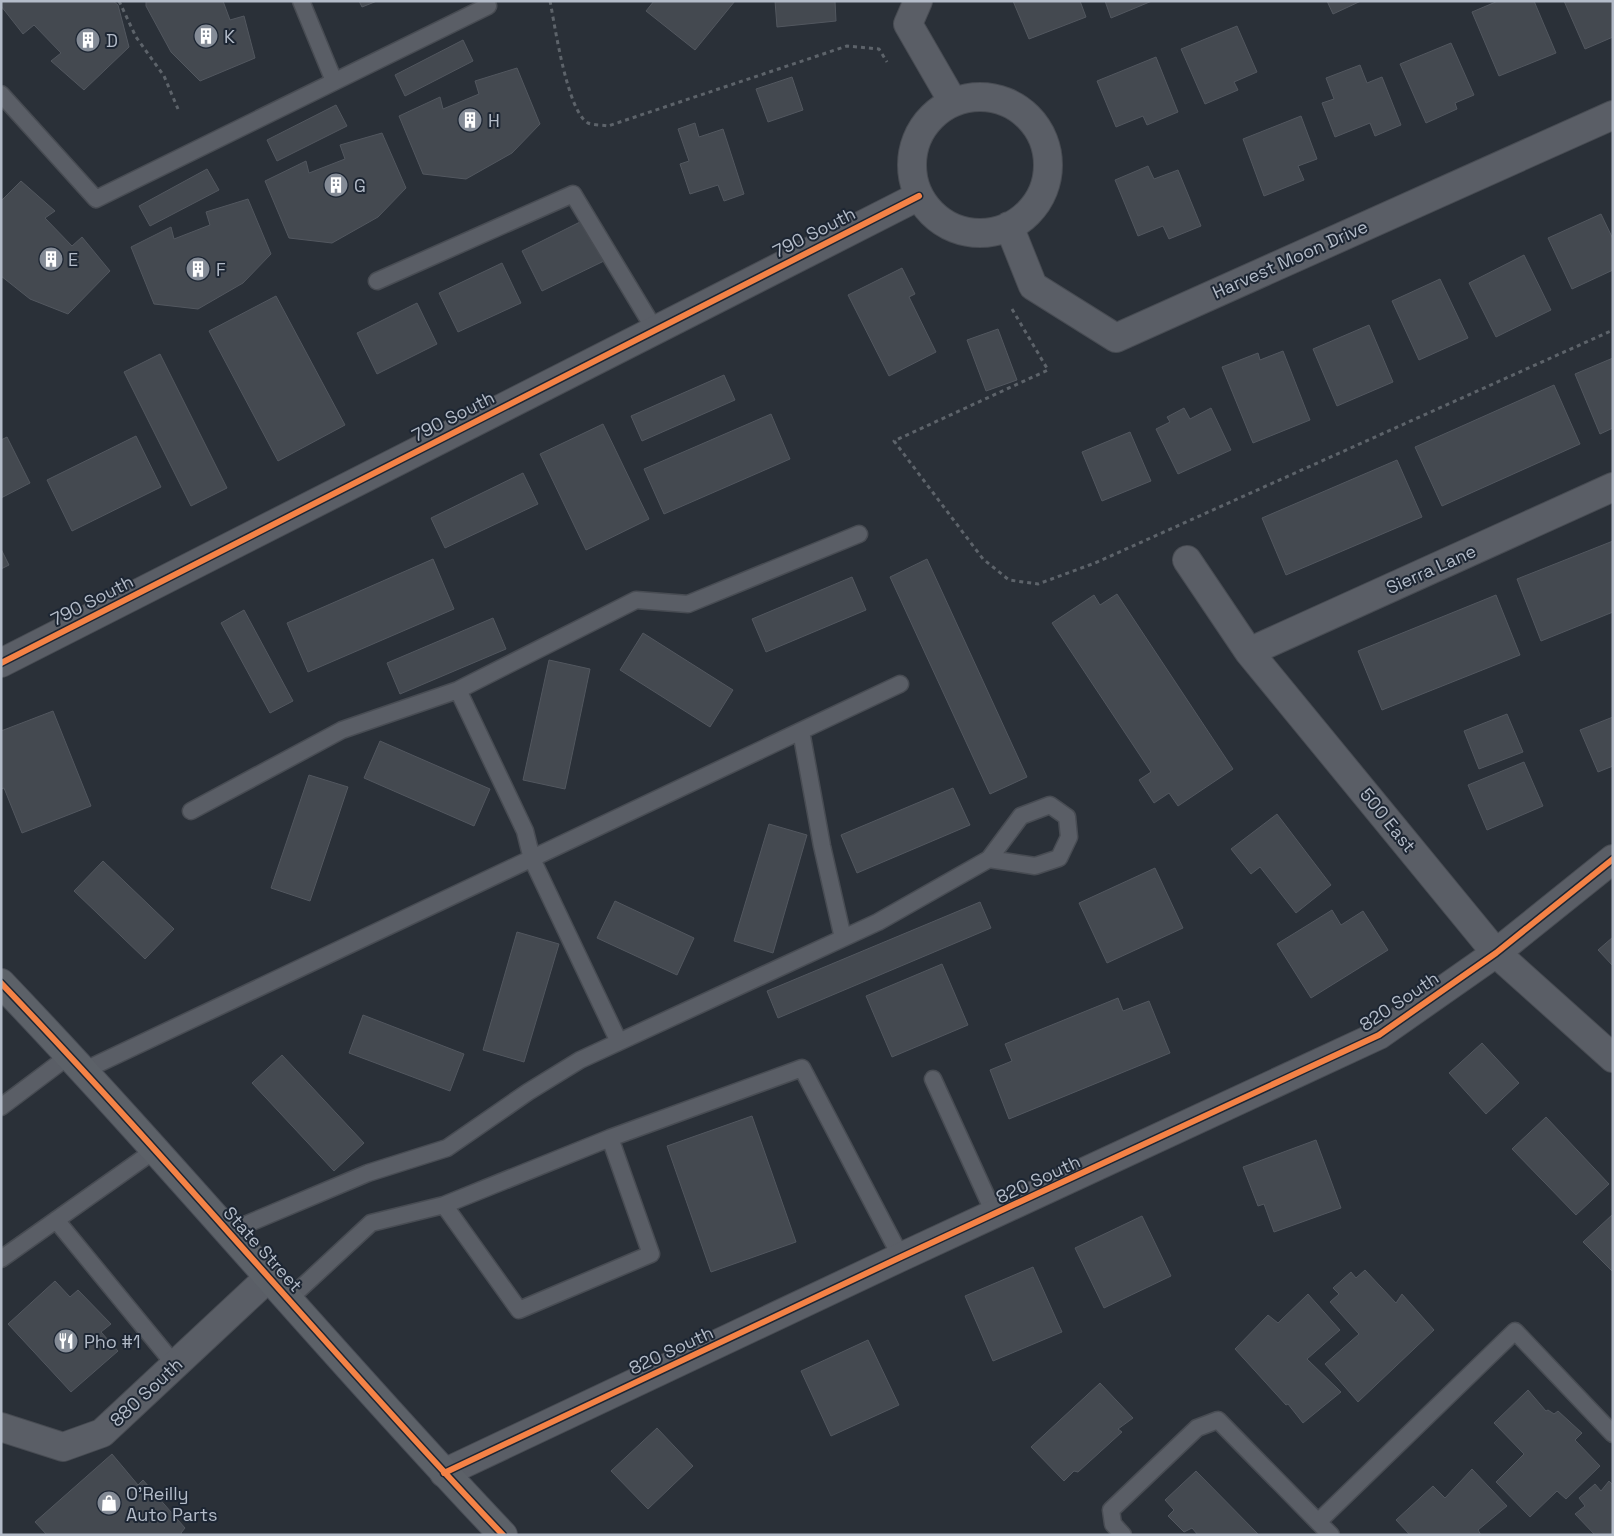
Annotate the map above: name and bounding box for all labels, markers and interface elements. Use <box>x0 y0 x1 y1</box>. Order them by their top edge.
building icon: K <box>193 23 219 49</box>
place label: K <box>224 25 235 48</box>
building icon: D <box>75 27 101 53</box>
place label: D <box>106 29 118 52</box>
building icon: H <box>457 107 483 133</box>
place label: H <box>488 109 500 132</box>
building icon: G <box>323 172 349 198</box>
place label: G <box>354 174 366 197</box>
street label: 790 South <box>769 201 859 263</box>
street label: Harvest Moon Drive <box>1209 214 1371 304</box>
building icon: E <box>38 246 64 272</box>
place label: E <box>68 248 78 271</box>
building icon: F <box>185 256 211 282</box>
place label: F <box>216 258 226 281</box>
street label: 790 South <box>408 385 498 447</box>
street label: Sierra Lane <box>1382 539 1480 599</box>
street label: 790 South <box>47 569 137 631</box>
street label: 500 East <box>1355 783 1421 857</box>
street label: 820 South <box>1355 966 1443 1036</box>
street label: 820 South <box>992 1149 1084 1209</box>
street label: State Street <box>219 1201 307 1297</box>
street label: 820 South <box>625 1320 717 1380</box>
restaurant icon: Pho #1 <box>53 1328 79 1354</box>
place label: Pho #1 <box>84 1330 140 1353</box>
street label: 880 South <box>105 1353 187 1431</box>
place label: O'Reilly Auto Parts <box>126 1482 218 1526</box>
shop icon: O'Reilly Auto Parts <box>96 1490 122 1516</box>

